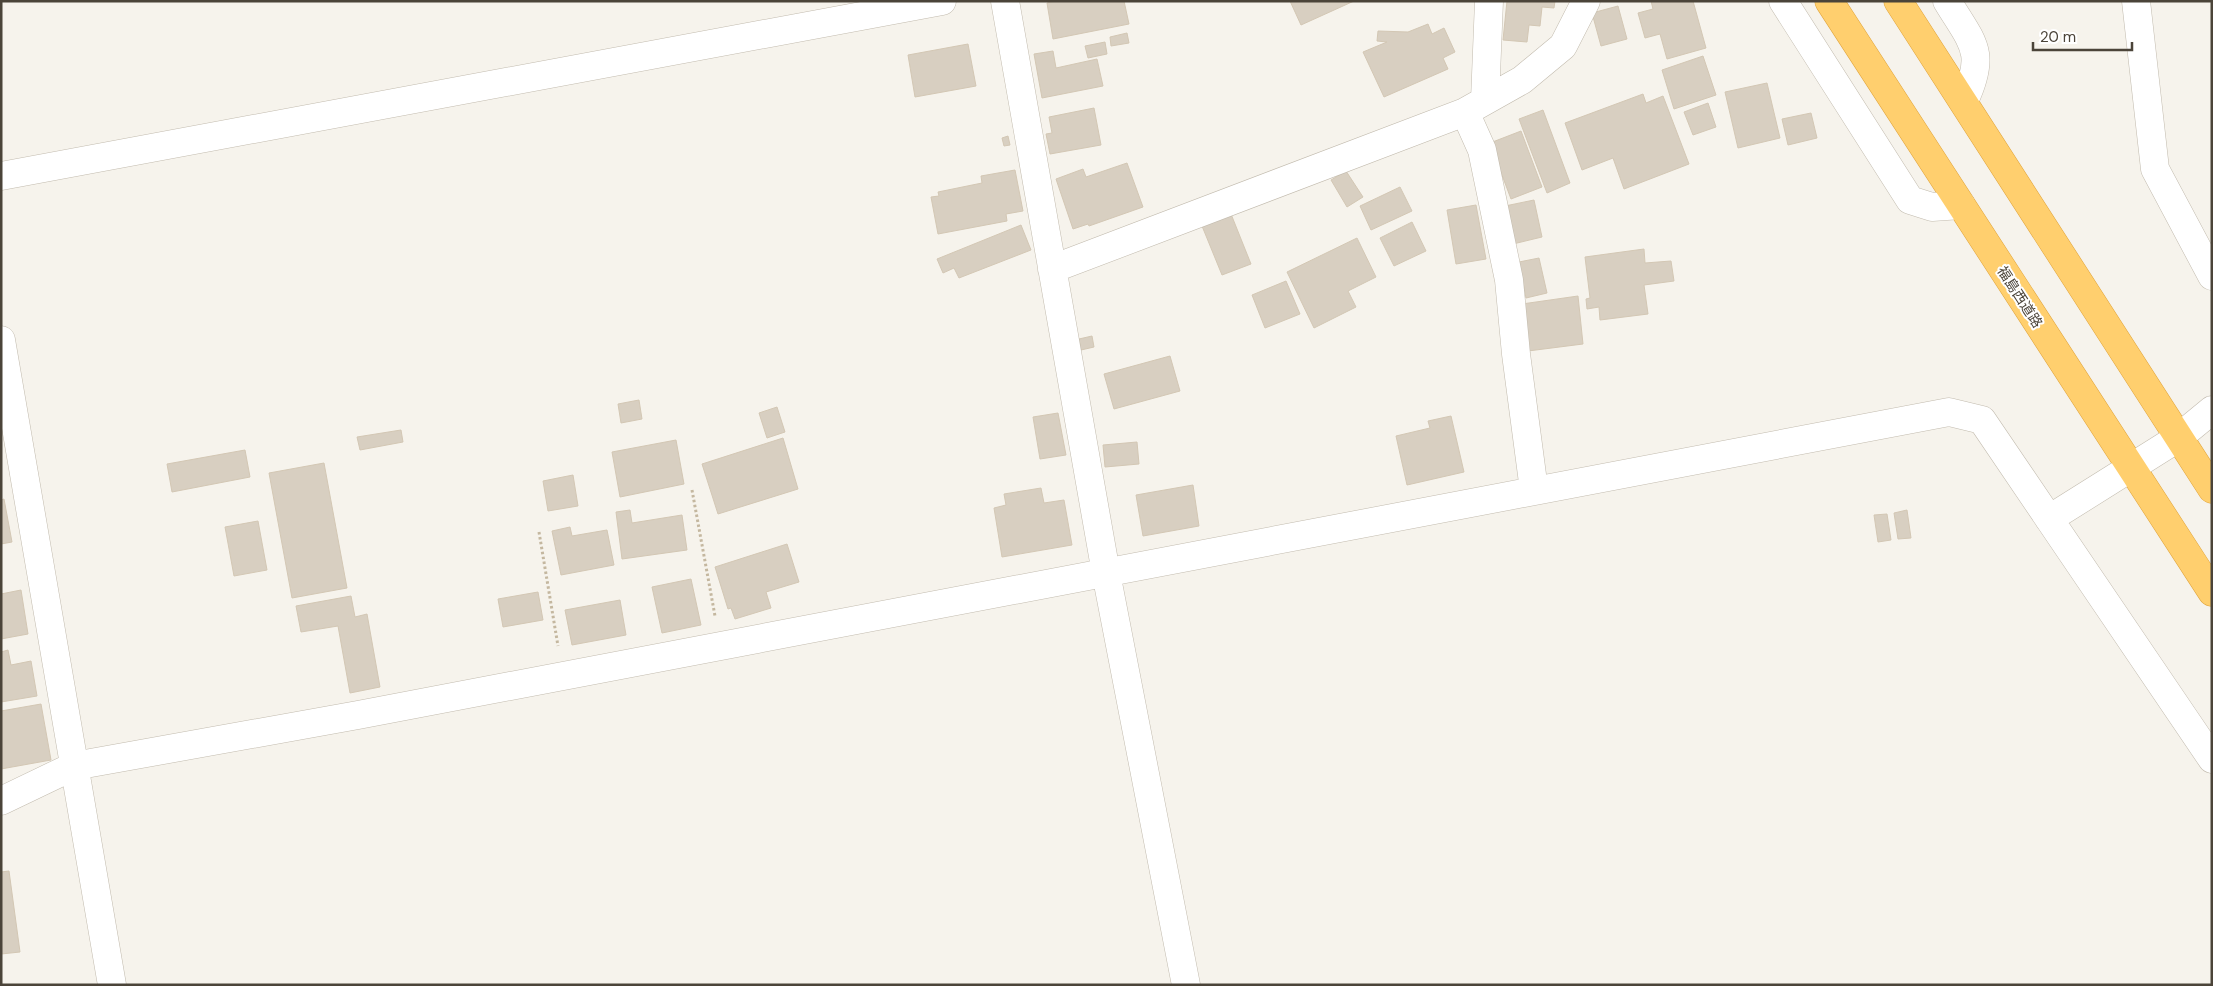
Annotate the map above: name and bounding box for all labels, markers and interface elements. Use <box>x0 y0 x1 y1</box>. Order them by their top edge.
scale bar <box>2033 20 2132 52</box>
text: 20 m <box>2040 27 2076 47</box>
street label: 福島西道路 <box>1993 263 2047 331</box>

